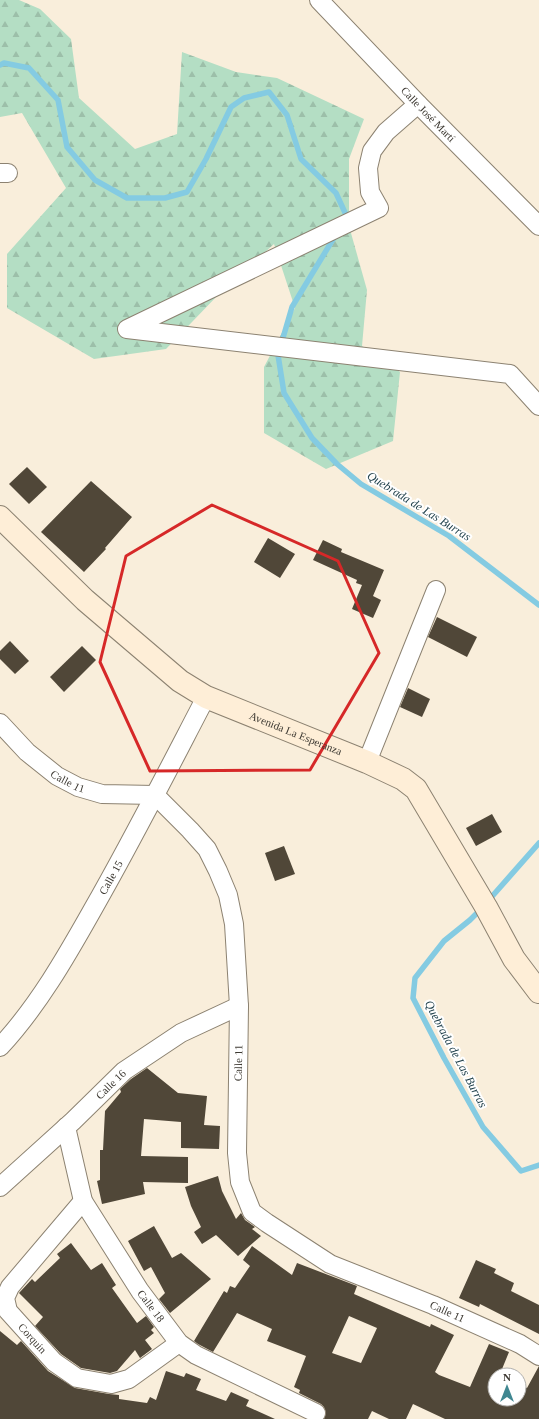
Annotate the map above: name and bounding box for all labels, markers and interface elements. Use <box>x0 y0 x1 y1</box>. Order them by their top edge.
street label: Calle José Martí <box>399 84 458 144</box>
water label: Quebrada de Las Burras <box>365 468 474 544</box>
street label: Avenida La Esperanza <box>248 709 344 757</box>
street label: Calle 11 <box>48 767 86 795</box>
street label: Calle 15 <box>97 858 125 897</box>
water label: Quebrada de Las Burras <box>422 998 490 1110</box>
street label: Calle 11 <box>232 1045 244 1081</box>
street label: Calle 16 <box>93 1067 128 1101</box>
street label: Calle 18 <box>135 1287 167 1325</box>
street label: Calle 11 <box>428 1298 467 1324</box>
street label: Corquin <box>16 1321 49 1356</box>
north arrow <box>487 1367 527 1407</box>
text: N <box>503 1371 511 1383</box>

